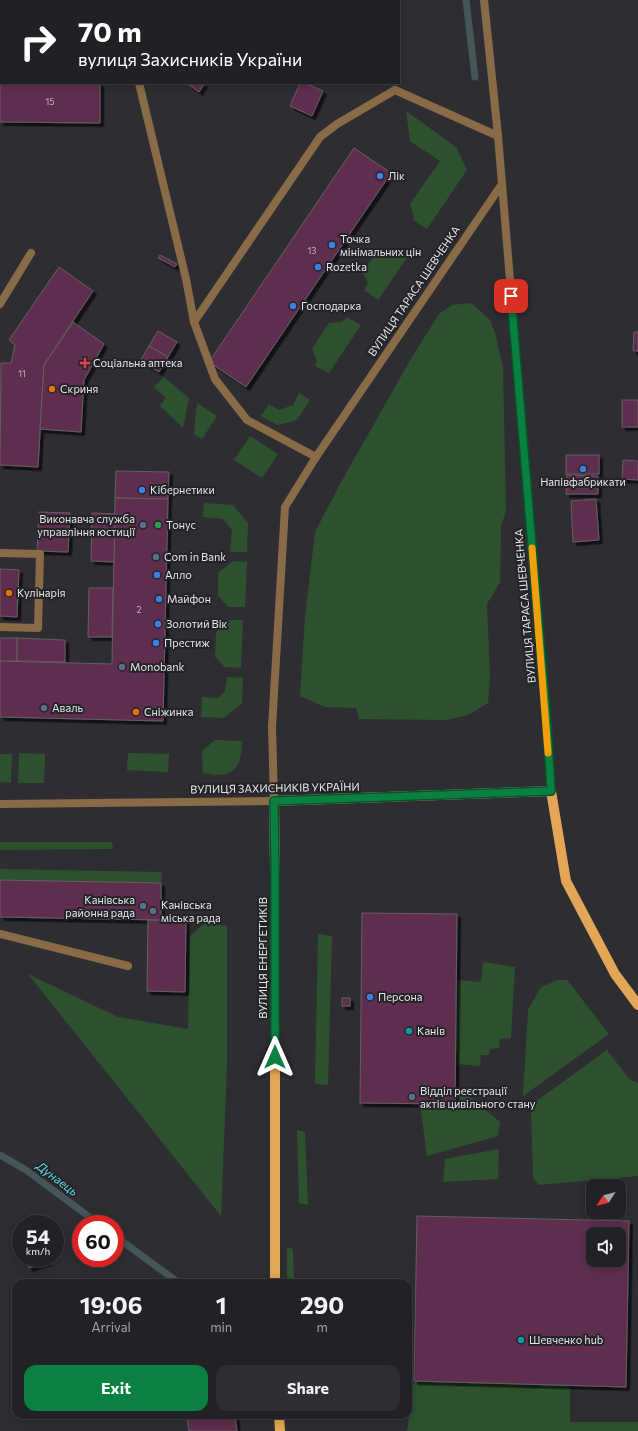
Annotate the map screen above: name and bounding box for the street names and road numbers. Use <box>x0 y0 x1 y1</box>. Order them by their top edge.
street label: ВУЛИЦЯ ТАРАСА ШЕВЧЕНКА <box>365 223 462 358</box>
street label: ВУЛИЦЯ ТАРАСА ШЕВЧЕНКА <box>511 528 538 684</box>
street label: ВУЛИЦЯ ЗАХИСНИКІВ УКРАЇНИ <box>190 779 360 795</box>
street label: ВУЛИЦЯ ЕНЕРГЕТИКІВ <box>256 897 269 1019</box>

